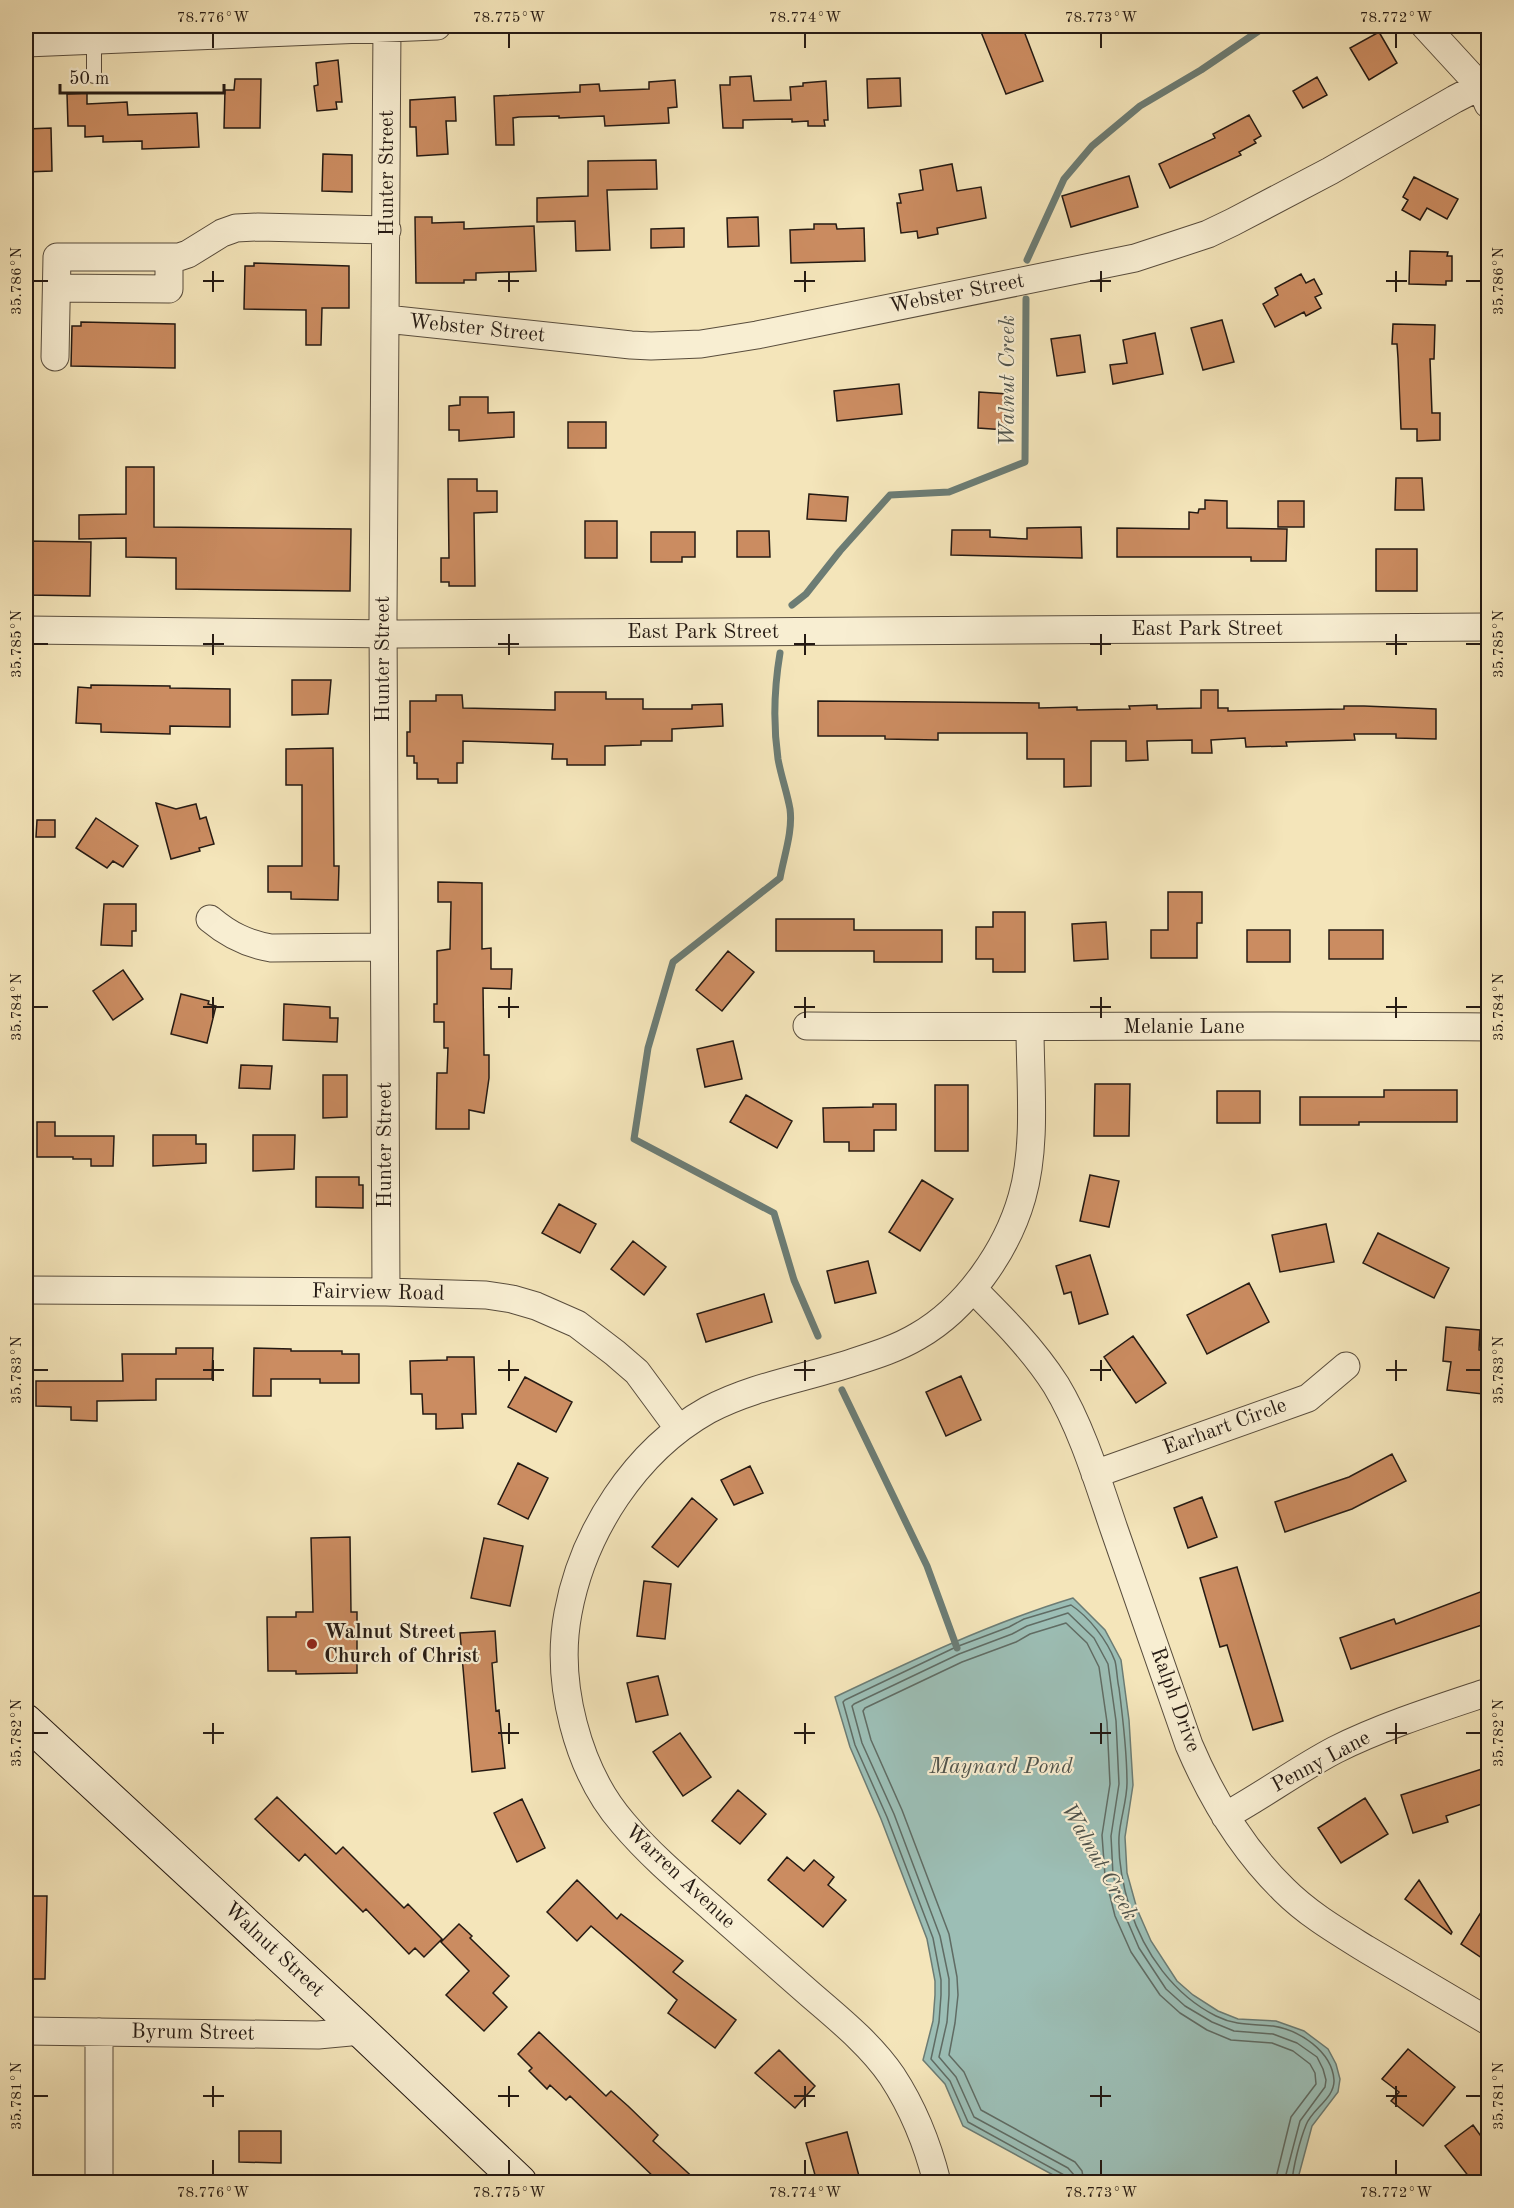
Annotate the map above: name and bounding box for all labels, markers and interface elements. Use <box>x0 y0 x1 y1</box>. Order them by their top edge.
text: 78.776°W <box>177 11 249 26</box>
text: 78.775°W <box>473 11 545 26</box>
text: 78.774°W <box>769 11 841 26</box>
text: 78.773°W <box>1065 11 1137 26</box>
text: 78.772°W <box>1360 11 1432 26</box>
scale bar <box>60 57 224 95</box>
text: 50 m <box>69 70 109 88</box>
street label: Hunter Street <box>377 110 398 236</box>
text: 35.786°N <box>10 247 25 315</box>
text: 35.786°N <box>1492 247 1507 315</box>
street label: Webster Street <box>888 271 1026 317</box>
street label: Webster Street <box>408 311 546 347</box>
water label: Walnut Creek <box>997 315 1019 447</box>
street label: Hunter Street <box>373 596 394 722</box>
text: 35.785°N <box>10 610 25 678</box>
text: 35.785°N <box>1492 610 1507 678</box>
street label: East Park Street <box>1131 619 1283 640</box>
street label: East Park Street <box>627 622 779 643</box>
text: 35.784°N <box>10 973 25 1041</box>
text: 35.784°N <box>1492 973 1507 1041</box>
street label: Melanie Lane <box>1123 1017 1245 1038</box>
street label: Hunter Street <box>375 1082 396 1208</box>
street label: Fairview Road <box>311 1281 445 1305</box>
text: 35.783°N <box>10 1336 25 1404</box>
text: 35.783°N <box>1492 1336 1507 1404</box>
street label: Earhart Circle <box>1160 1395 1290 1459</box>
place label: Walnut Street Church of Christ <box>324 1622 480 1667</box>
marker: Walnut Street Church of Christ <box>305 1637 319 1651</box>
street label: Ralph Drive <box>1146 1645 1204 1755</box>
text: 35.782°N <box>10 1699 25 1767</box>
text: 35.782°N <box>1492 1699 1507 1767</box>
street label: Penny Lane <box>1268 1727 1374 1797</box>
water label: Maynard Pond <box>928 1756 1073 1778</box>
water label: Walnut Creek <box>1057 1800 1142 1925</box>
street label: Warren Avenue <box>621 1821 739 1933</box>
street label: Walnut Street <box>220 1899 328 2001</box>
street label: Byrum Street <box>131 2021 255 2045</box>
text: 35.781°N <box>10 2062 25 2130</box>
text: 35.781°N <box>1492 2062 1507 2130</box>
text: 78.776°W <box>177 2186 249 2201</box>
text: 78.775°W <box>473 2186 545 2201</box>
text: 78.774°W <box>769 2186 841 2201</box>
text: 78.773°W <box>1065 2186 1137 2201</box>
text: 78.772°W <box>1360 2186 1432 2201</box>

